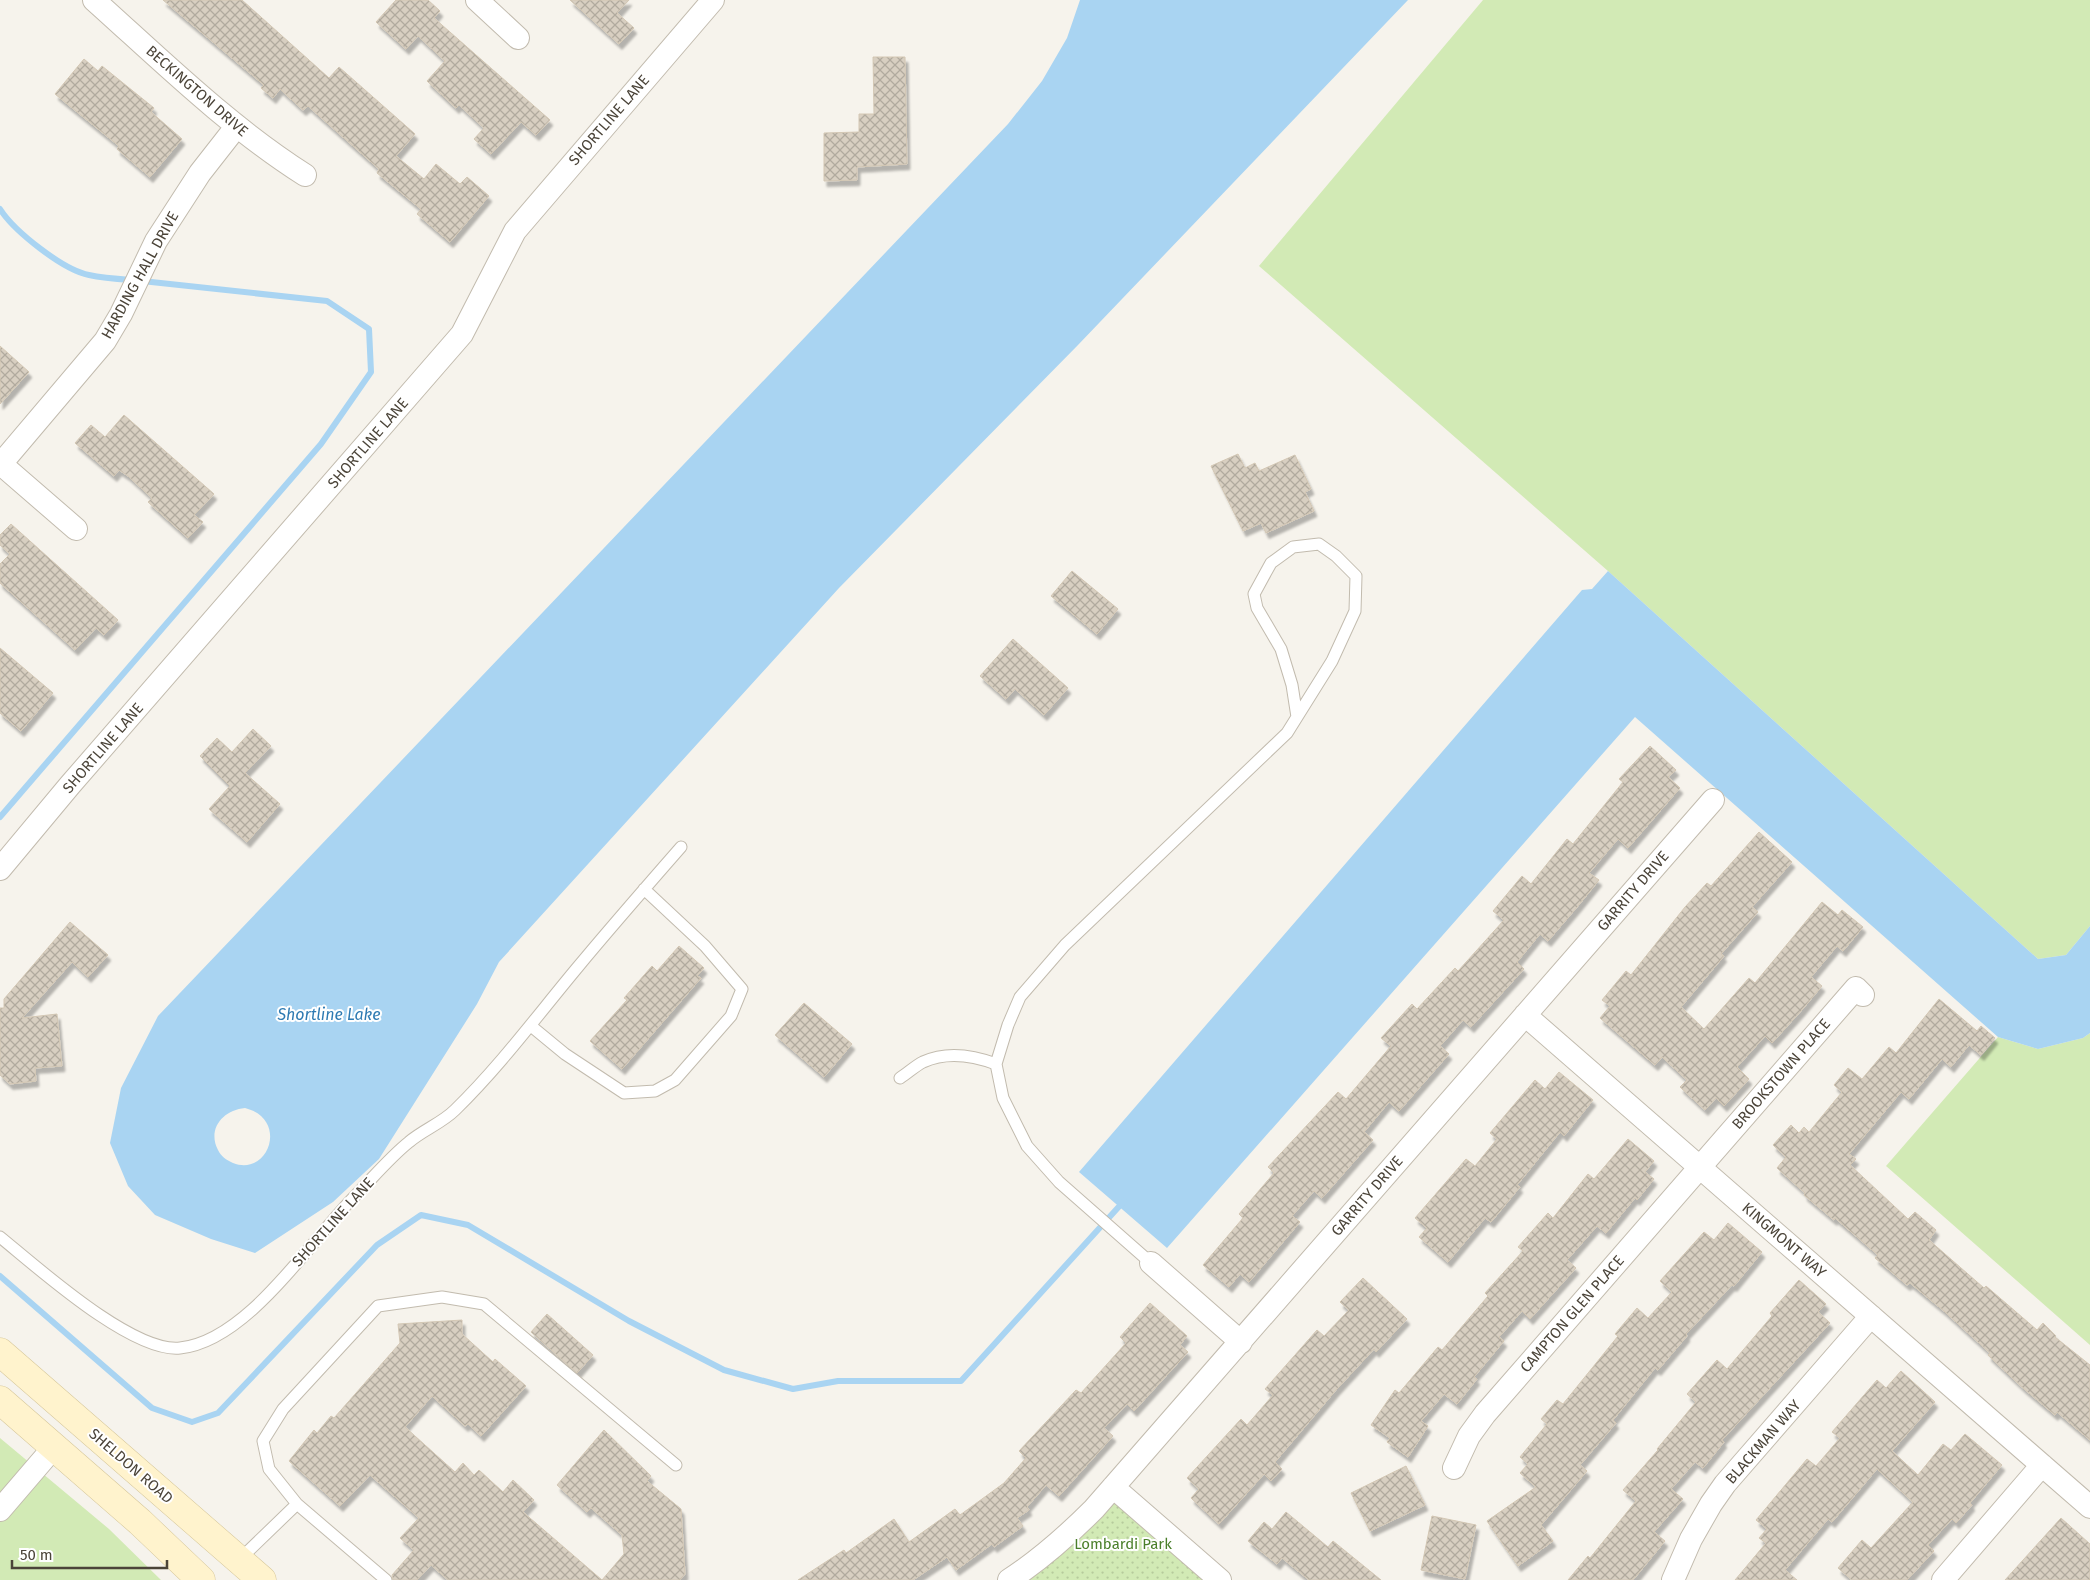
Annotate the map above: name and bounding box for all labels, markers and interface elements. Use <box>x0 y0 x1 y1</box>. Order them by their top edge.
street label: BECKINGTON DRIVE <box>142 42 252 140</box>
street label: SHORTLINE LANE <box>565 71 653 169</box>
street label: HARDING HALL DRIVE <box>97 208 183 342</box>
street label: SHORTLINE LANE <box>324 394 412 492</box>
street label: SHORTLINE LANE <box>59 699 147 797</box>
street label: GARRITY DRIVE <box>1593 847 1673 935</box>
water label: Shortline Lake <box>276 1005 381 1024</box>
street label: BROOKSTOWN PLACE <box>1728 1015 1834 1133</box>
street label: GARRITY DRIVE <box>1327 1152 1407 1240</box>
street label: SHORTLINE LANE <box>288 1174 378 1270</box>
street label: KINGMONT WAY <box>1738 1199 1830 1282</box>
street label: CAMPTON GLEN PLACE <box>1516 1252 1628 1376</box>
street label: BLACKMAN WAY <box>1722 1396 1805 1488</box>
street label: SHELDON ROAD <box>85 1425 177 1507</box>
park label: Lombardi Park <box>1074 1535 1172 1553</box>
scale bar <box>12 1538 168 1570</box>
text: 50 m <box>20 1546 53 1564</box>

